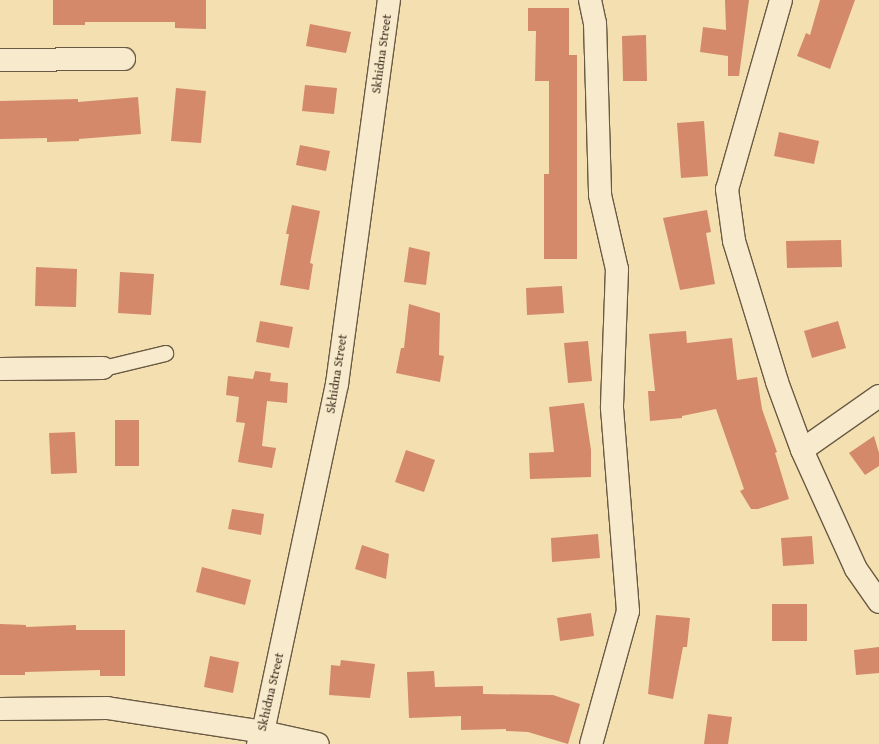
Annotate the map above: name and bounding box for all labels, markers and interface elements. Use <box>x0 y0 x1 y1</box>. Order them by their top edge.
street label: Skhidna Street <box>369 13 395 95</box>
street label: Skhidna Street <box>323 333 351 415</box>
street label: Skhidna Street <box>254 651 288 733</box>

